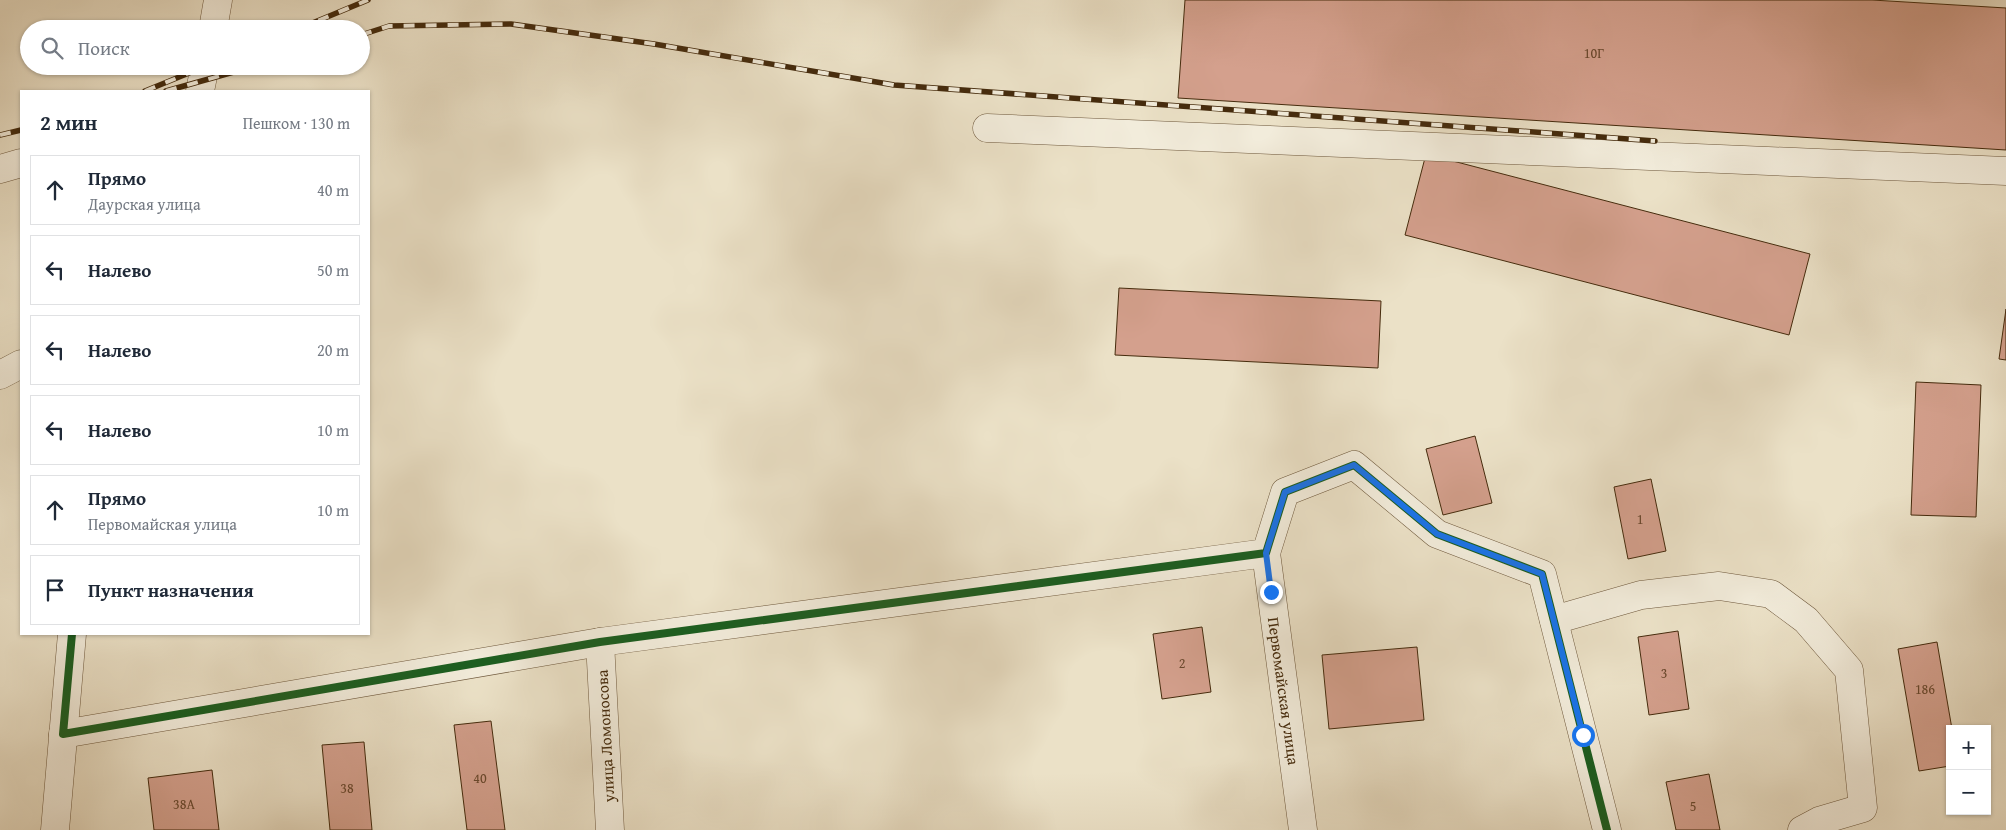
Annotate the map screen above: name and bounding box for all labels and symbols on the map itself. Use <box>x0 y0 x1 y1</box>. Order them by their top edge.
house number: 10Г <box>1584 43 1604 63</box>
house number: 1 <box>1637 509 1643 529</box>
route end <box>1260 581 1283 604</box>
street label: Первомайская улица <box>1262 616 1306 767</box>
house number: 2 <box>1179 653 1185 673</box>
house number: 3 <box>1661 663 1667 683</box>
street label: улица Ломоносова <box>590 669 621 804</box>
house number: 186 <box>1915 679 1935 699</box>
route start <box>1572 724 1595 747</box>
house number: 40 <box>473 768 487 788</box>
house number: 38 <box>340 778 354 798</box>
house number: 38А <box>173 794 195 814</box>
house number: 5 <box>1690 796 1696 816</box>

